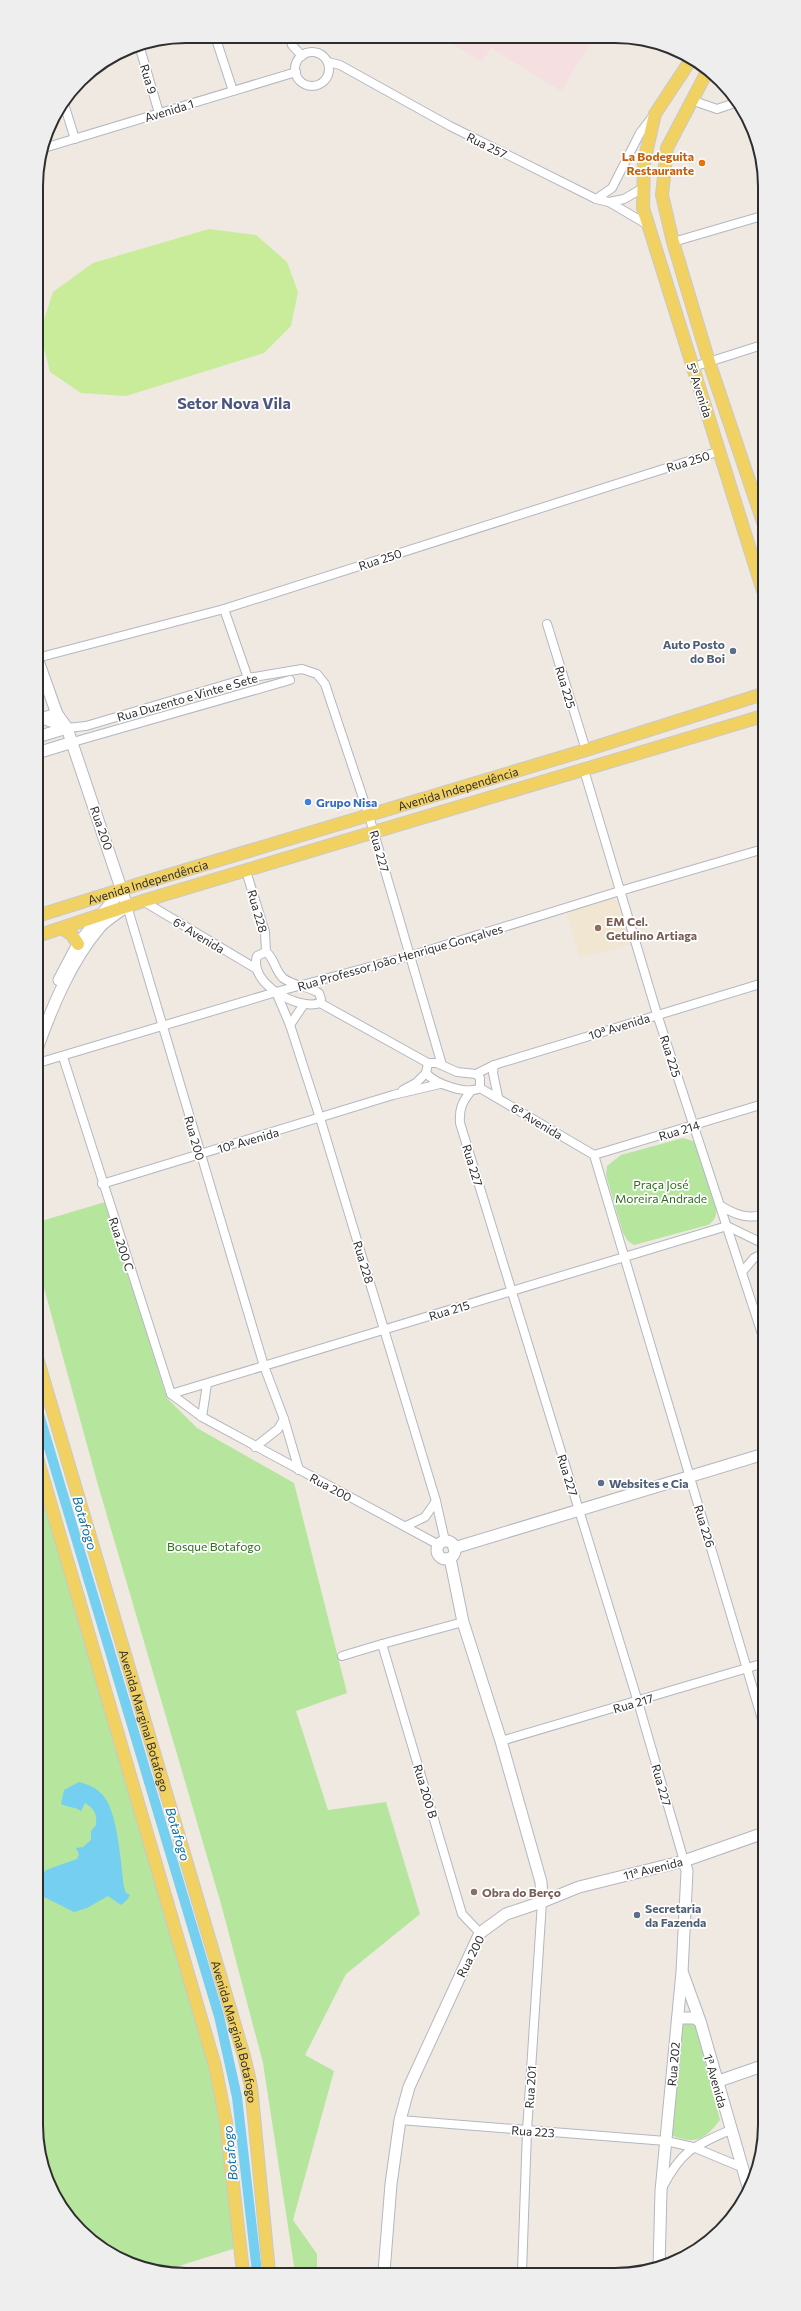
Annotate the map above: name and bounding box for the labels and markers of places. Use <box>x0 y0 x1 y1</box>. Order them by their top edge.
place label: La Bodeguita Restaurante <box>622 149 694 177</box>
marker: La Bodeguita Restaurante <box>697 158 707 168</box>
place label: Auto Posto do Boi <box>663 637 725 665</box>
marker: Auto Posto do Boi <box>728 646 738 656</box>
place label: Grupo Nisa <box>316 795 377 809</box>
marker: Grupo Nisa <box>303 797 313 807</box>
place label: EM Cel. Getulino Artiaga <box>606 914 697 942</box>
marker: EM Cel. Getulino Artiaga <box>593 923 603 933</box>
place label: Websites e Cia <box>609 1476 689 1490</box>
marker: Websites e Cia <box>596 1478 606 1488</box>
place label: Obra do Berço <box>482 1885 561 1899</box>
marker: Obra do Berço <box>469 1887 479 1897</box>
place label: Secretaria da Fazenda <box>645 1901 706 1929</box>
marker: Secretaria da Fazenda <box>632 1910 642 1920</box>

